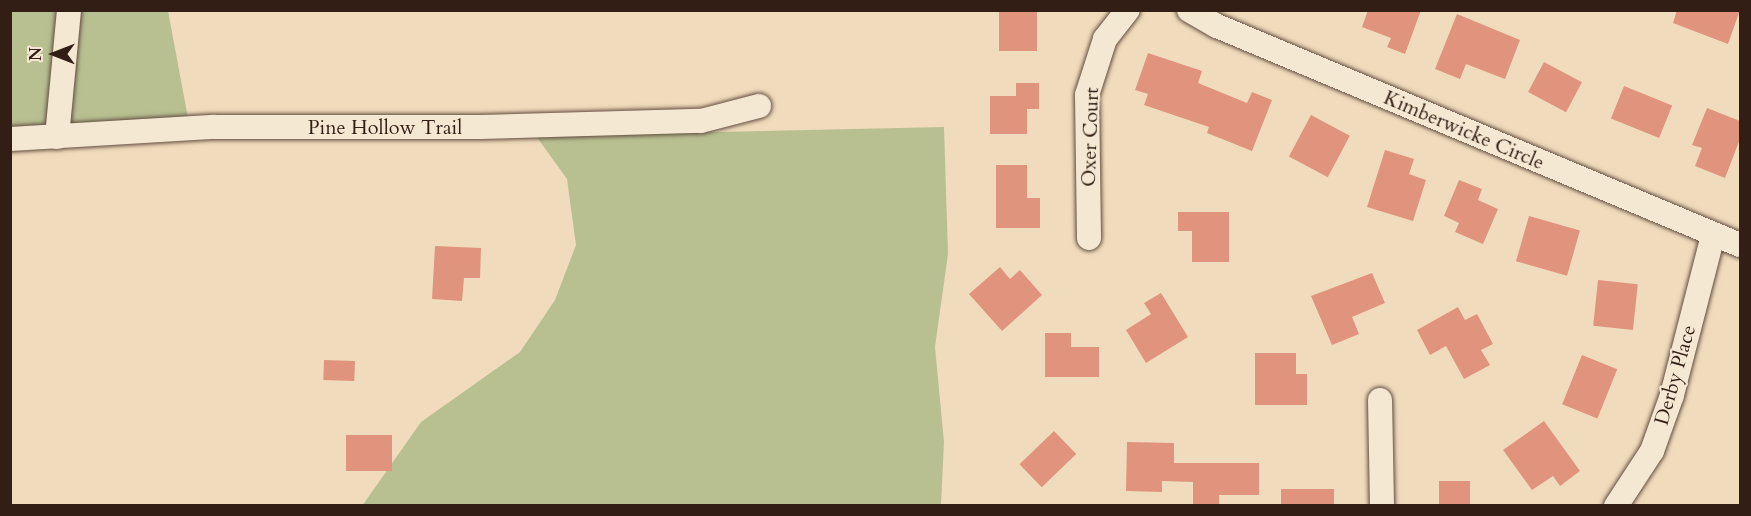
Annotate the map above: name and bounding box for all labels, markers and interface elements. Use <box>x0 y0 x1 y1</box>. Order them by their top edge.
north arrow <box>24 24 84 84</box>
text: N <box>25 47 47 61</box>
street label: Kimberwicke Circle <box>1380 85 1548 175</box>
street label: Oxer Court <box>1076 87 1104 187</box>
street label: Pine Hollow Trail <box>308 115 462 139</box>
street label: Derby Place <box>1649 322 1701 428</box>

